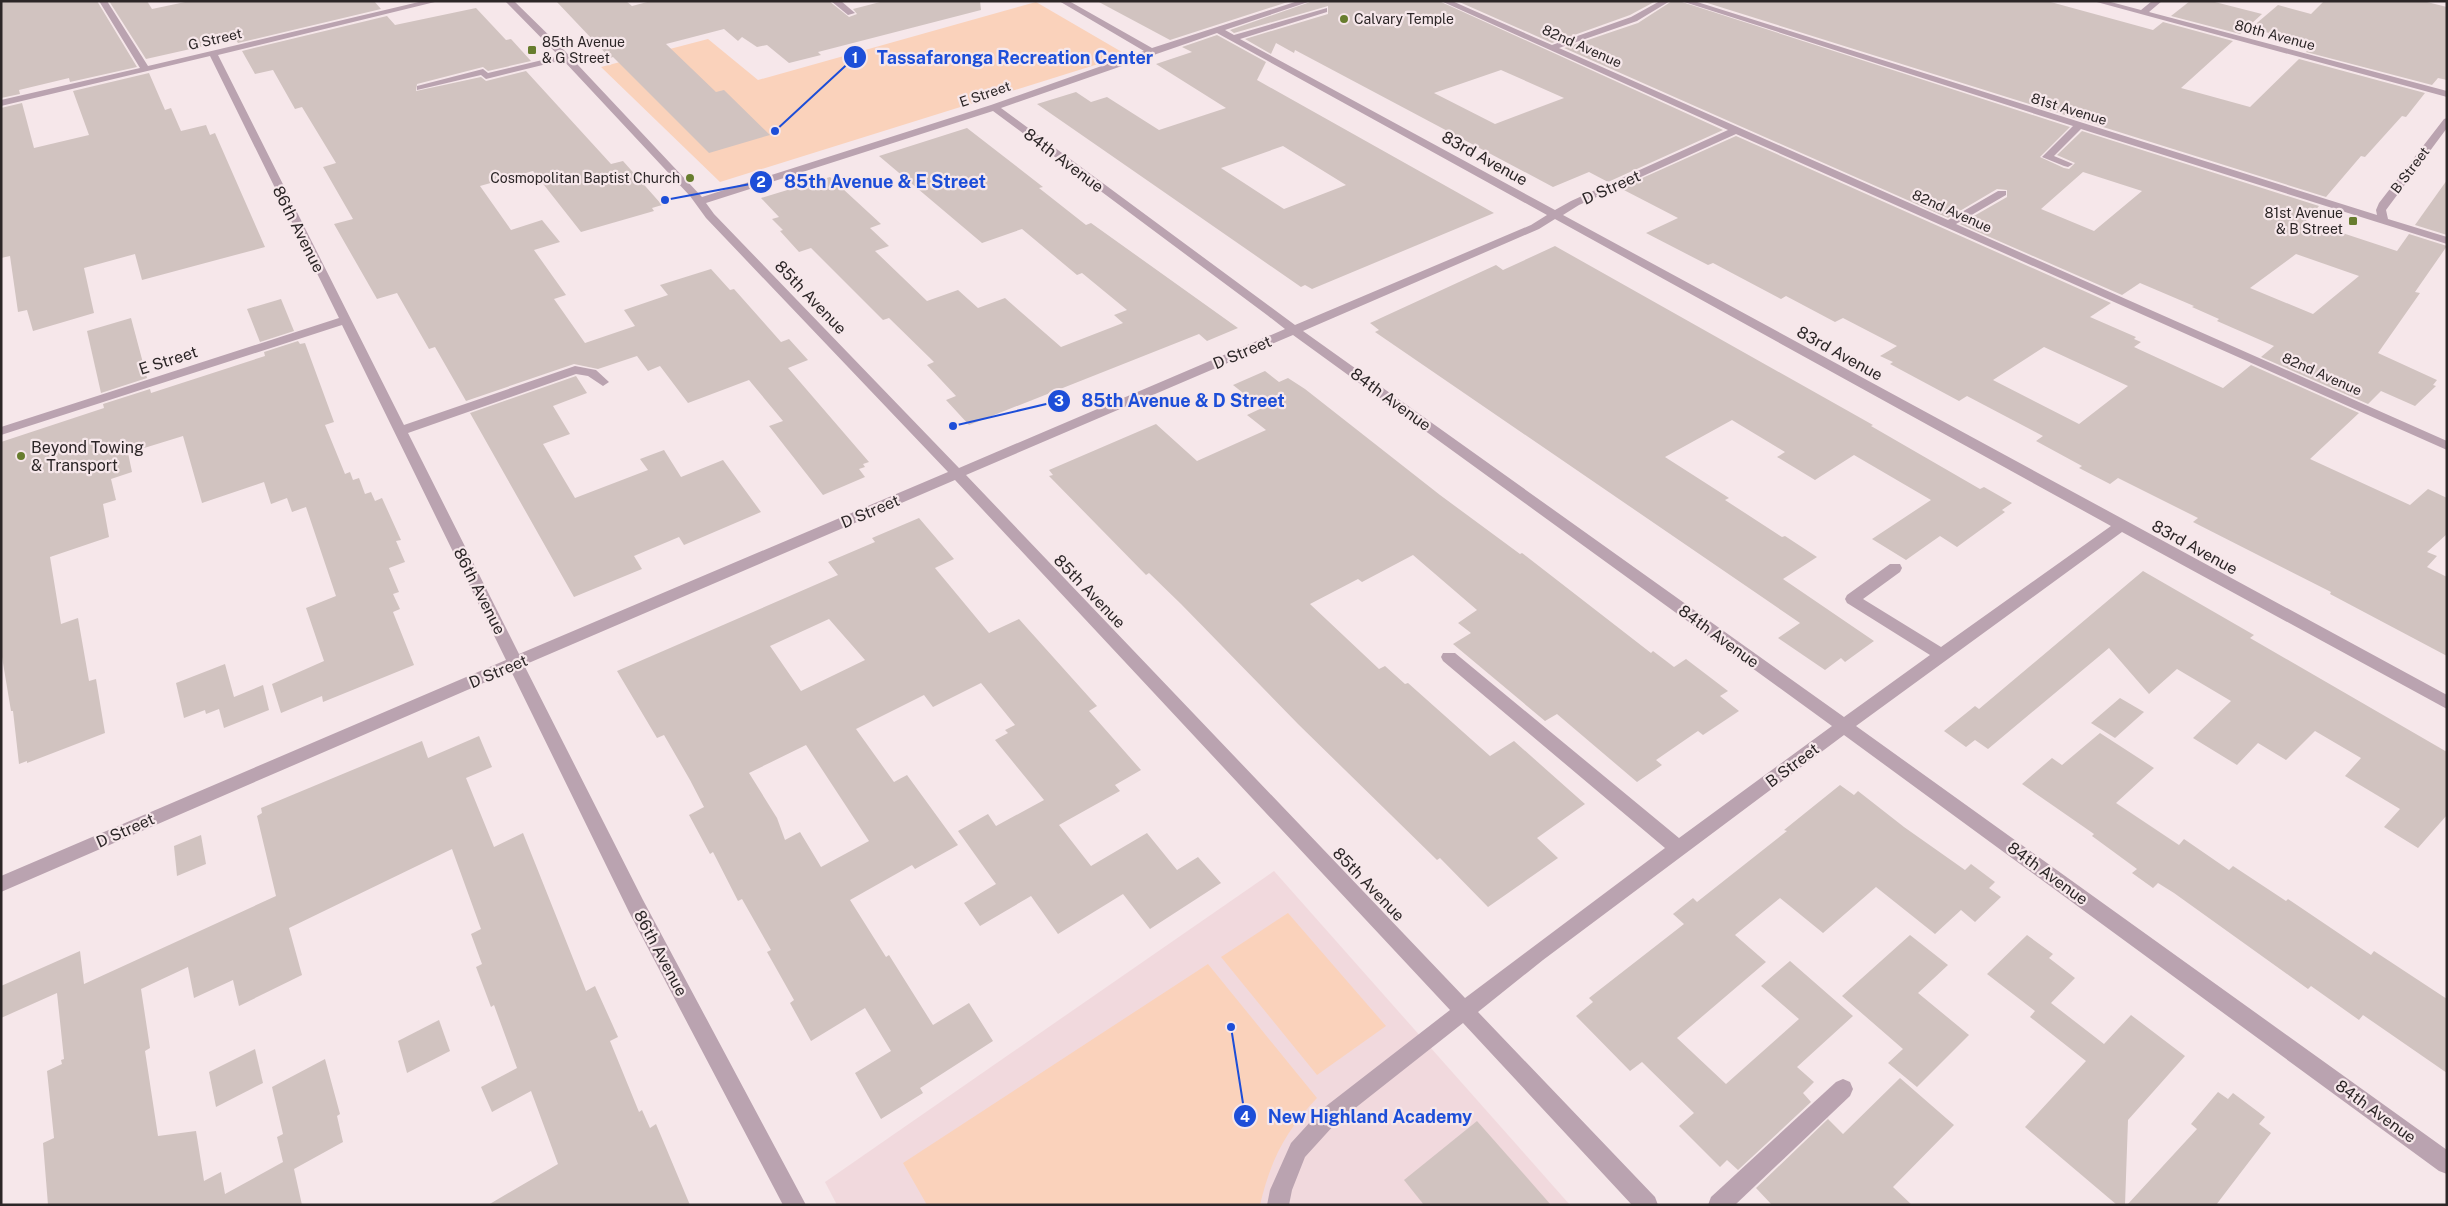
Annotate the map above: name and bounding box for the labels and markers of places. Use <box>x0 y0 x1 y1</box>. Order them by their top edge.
place label: Calvary Temple <box>1354 11 1454 27</box>
marker: Calvary Temple <box>1338 13 1350 25</box>
place label: 85th Avenue & G Street <box>542 34 625 66</box>
callout: Tassafaronga Recreation Center <box>842 41 1164 74</box>
marker: 85th Avenue & G Street <box>526 44 538 56</box>
callout: 85th Avenue & E Street <box>749 165 996 198</box>
place label: Cosmopolitan Baptist Church <box>490 170 680 186</box>
marker: Cosmopolitan Baptist Church <box>684 172 696 184</box>
place label: 81st Avenue & B Street <box>2264 205 2343 237</box>
marker: 81st Avenue & B Street <box>2347 215 2359 227</box>
callout: 85th Avenue & D Street <box>1046 384 1295 417</box>
place label: Beyond Towing & Transport <box>31 438 144 475</box>
marker: Beyond Towing & Transport <box>15 450 27 462</box>
callout: New Highland Academy <box>1232 1100 1482 1133</box>

